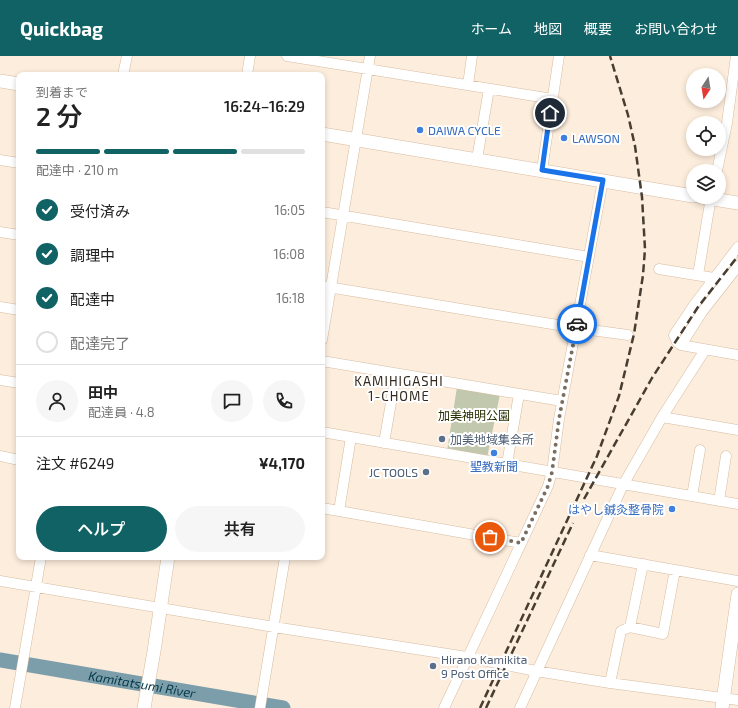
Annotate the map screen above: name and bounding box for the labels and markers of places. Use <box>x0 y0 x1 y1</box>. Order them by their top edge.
pin <box>533 96 567 130</box>
place label: DAIWA CYCLE <box>428 123 501 137</box>
marker: DAIWA CYCLE <box>415 125 425 135</box>
place label: LAWSON <box>572 131 620 145</box>
marker: LAWSON <box>559 133 569 143</box>
place label: 加美地域集会所 <box>450 432 534 446</box>
marker: 加美地域集会所 <box>437 434 447 444</box>
marker: 聖教新聞 <box>489 448 499 458</box>
place label: 聖教新聞 <box>470 459 518 473</box>
place label: JC TOOLS <box>369 465 418 479</box>
marker: JC TOOLS <box>421 467 431 477</box>
place label: はやし鍼灸整骨院 <box>568 502 664 516</box>
marker: はやし鍼灸整骨院 <box>667 504 677 514</box>
pin <box>473 520 507 554</box>
place label: Hirano Kamikita 9 Post Office <box>441 652 527 680</box>
marker: Hirano Kamikita 9 Post Office <box>428 661 438 671</box>

